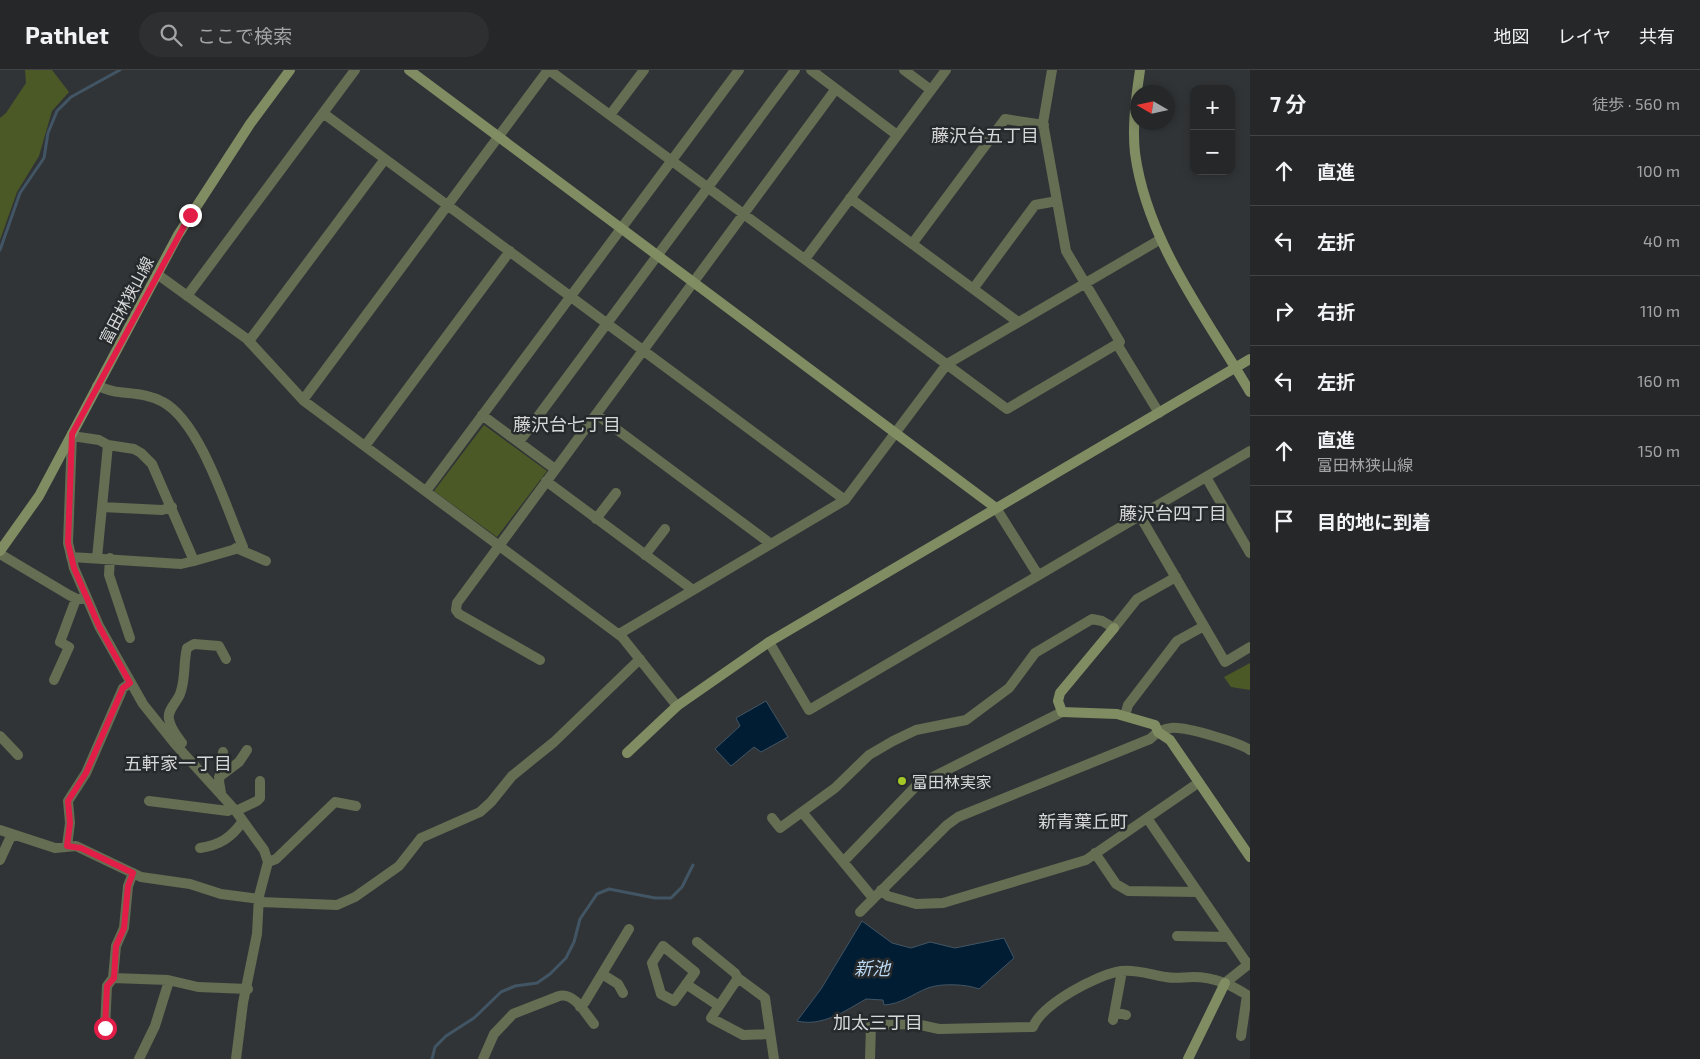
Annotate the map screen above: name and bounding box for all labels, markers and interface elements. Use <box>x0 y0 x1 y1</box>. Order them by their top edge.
search box <box>139 12 489 57</box>
text: Pathlet <box>25 20 109 49</box>
icon: search <box>157 21 185 49</box>
text: ここで検索 <box>197 24 292 47</box>
text: 地図 <box>1494 25 1530 47</box>
text: レイヤ <box>1558 25 1611 47</box>
text: 共有 <box>1639 25 1675 47</box>
north arrow <box>1130 85 1175 130</box>
map controls <box>1190 85 1235 175</box>
button: + <box>1190 85 1235 130</box>
text: 7 分 <box>1270 91 1307 116</box>
text: 徒歩 · 560 m <box>1592 94 1680 113</box>
district label: 藤沢台五丁目 <box>931 124 1039 146</box>
button: − <box>1190 130 1235 175</box>
icon: ahead <box>1270 157 1298 185</box>
text: 直進 <box>1317 160 1355 183</box>
text: 100 m <box>1637 161 1680 180</box>
route end <box>179 204 202 227</box>
icon: left <box>1270 227 1298 255</box>
text: 左折 <box>1317 230 1355 253</box>
text: 40 m <box>1643 231 1680 250</box>
street label: 富田林狭山線 <box>95 253 157 347</box>
icon: right <box>1270 297 1298 325</box>
text: 右折 <box>1317 300 1355 323</box>
text: 110 m <box>1640 301 1680 320</box>
icon: left <box>1270 367 1298 395</box>
text: 左折 <box>1317 370 1355 393</box>
text: 160 m <box>1637 371 1680 390</box>
district label: 藤沢台七丁目 <box>513 413 621 435</box>
text: 直進 <box>1317 428 1355 451</box>
icon: ahead <box>1270 437 1298 465</box>
text: 150 m <box>1638 441 1680 460</box>
text: 富田林狭山線 <box>1317 455 1413 474</box>
district label: 藤沢台四丁目 <box>1119 502 1227 524</box>
icon: arrive <box>1270 507 1298 535</box>
text: 目的地に到着 <box>1317 510 1431 533</box>
district label: 五軒家一丁目 <box>124 752 232 774</box>
place label: 富田林実家 <box>912 772 992 791</box>
marker: 富田林実家 <box>896 775 908 787</box>
district label: 新青葉丘町 <box>1038 810 1128 832</box>
water label: 新池 <box>854 957 892 979</box>
district label: 加太三丁目 <box>833 1011 923 1033</box>
route start <box>94 1017 117 1040</box>

